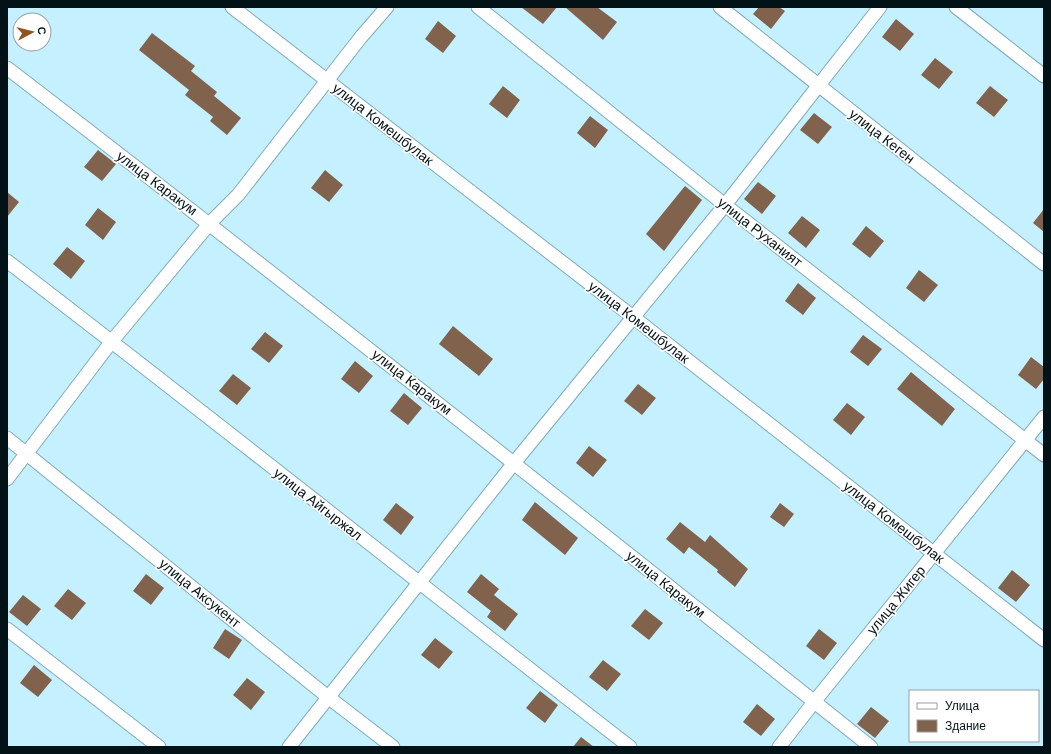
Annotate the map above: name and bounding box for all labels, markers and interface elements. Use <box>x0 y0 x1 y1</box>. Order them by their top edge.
north arrow <box>12 12 52 52</box>
text: С <box>35 26 48 36</box>
street label: улица Комешбулак <box>329 80 437 169</box>
street label: улица Кеген <box>846 105 918 167</box>
street label: улица Каракум <box>114 148 200 218</box>
street label: улица Руханият <box>715 194 806 270</box>
street label: улица Комешбулак <box>585 278 693 367</box>
street label: улица Каракум <box>369 346 455 418</box>
street label: улица Айгыржал <box>271 465 365 543</box>
street label: улица Комешбулак <box>840 478 948 567</box>
street label: улица Каракум <box>623 547 709 621</box>
street label: улица Аксукент <box>156 555 244 631</box>
street label: улица Жигер <box>864 562 929 637</box>
legend <box>909 690 1039 742</box>
text: Улица <box>945 699 979 713</box>
text: Здание <box>945 719 986 733</box>

